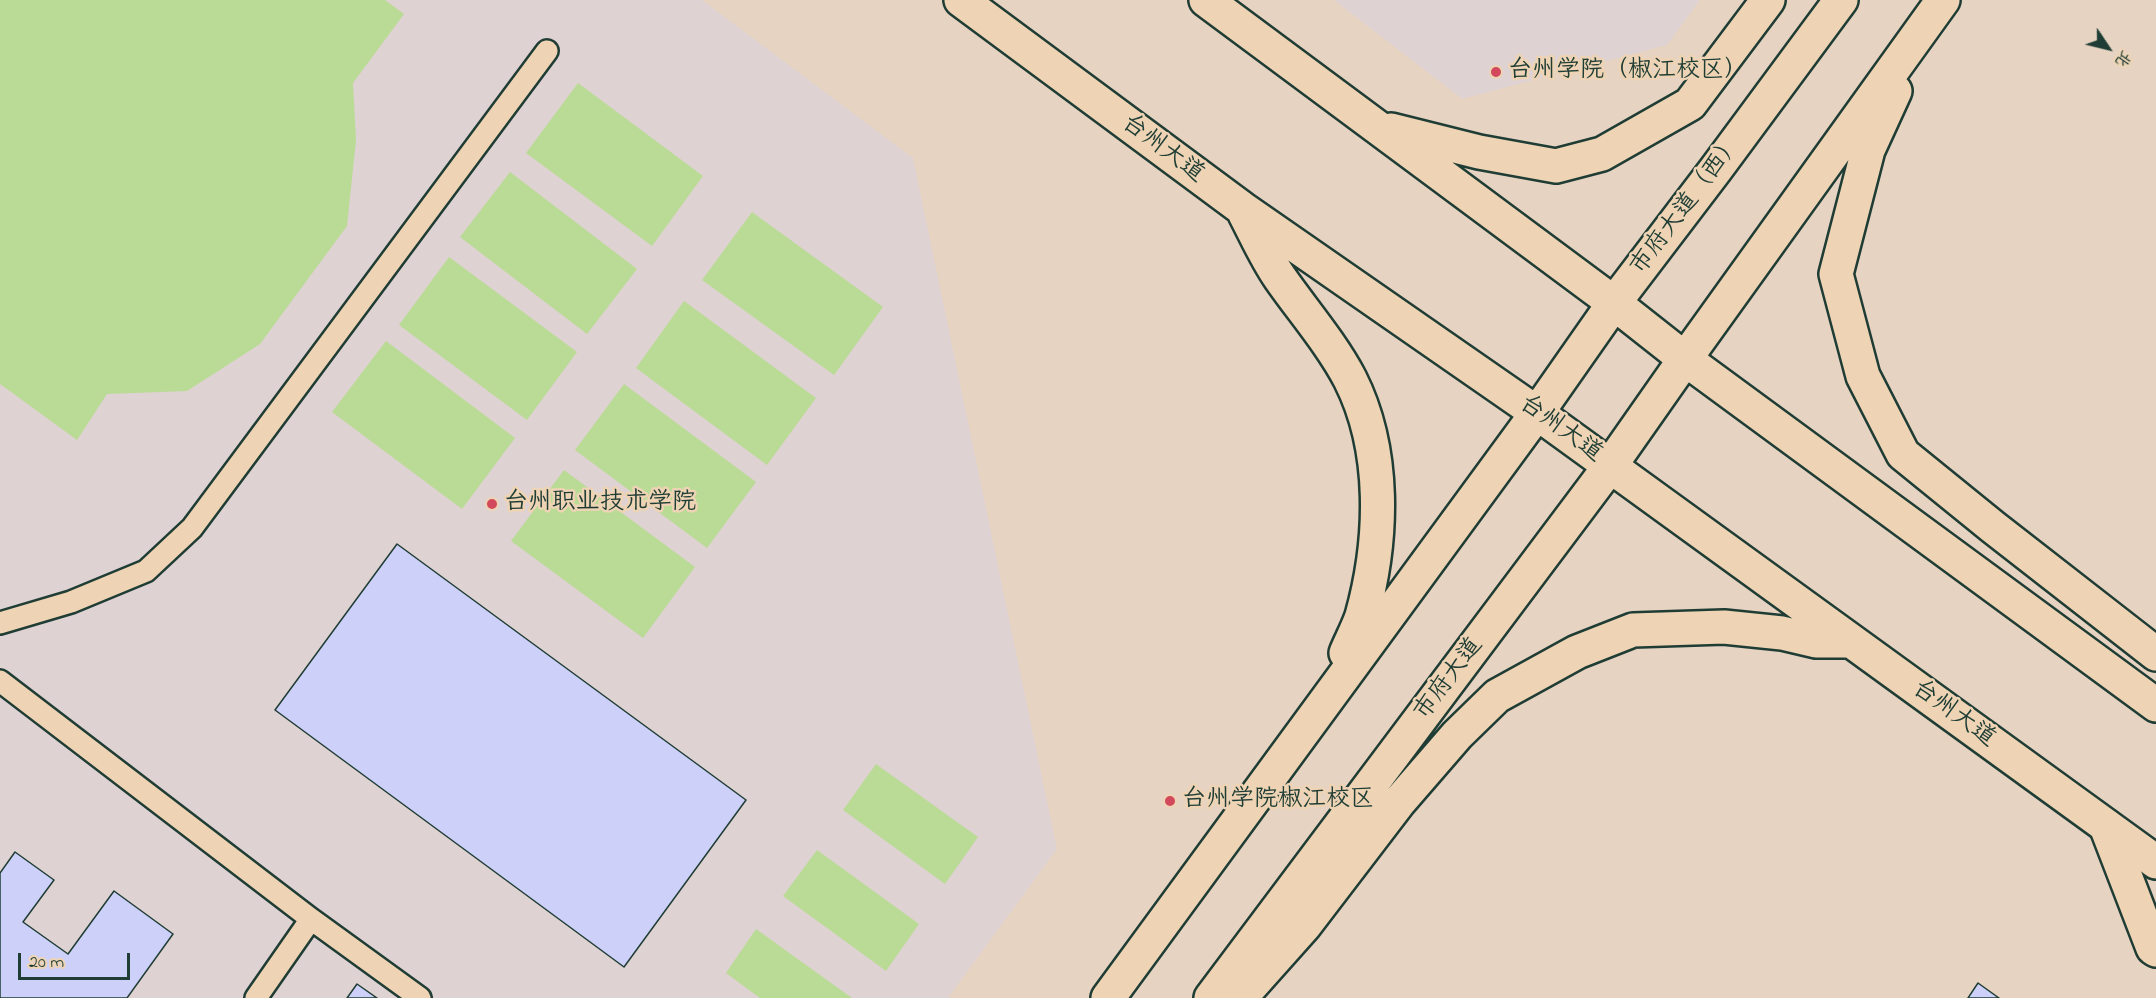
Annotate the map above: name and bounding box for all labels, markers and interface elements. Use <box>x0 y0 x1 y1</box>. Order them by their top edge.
north arrow <box>2078 18 2138 78</box>
text: 北 <box>2108 45 2137 72</box>
place label: 台州学院（椒江校区） <box>1508 58 1748 86</box>
marker: 台州学院（椒江校区） <box>1489 65 1503 79</box>
street label: 台州大道 <box>1115 110 1209 190</box>
street label: 市府大道（西） <box>1626 130 1750 282</box>
street label: 台州大道 <box>1513 390 1607 470</box>
place label: 台州职业技术学院 <box>504 490 696 518</box>
marker: 台州职业技术学院 <box>485 497 499 511</box>
street label: 市府大道 <box>1410 633 1490 727</box>
street label: 台州大道 <box>1906 675 2000 755</box>
place label: 台州学院椒江校区 <box>1182 787 1374 815</box>
marker: 台州学院椒江校区 <box>1163 794 1177 808</box>
scale bar <box>21 941 134 979</box>
text: 20 m <box>29 950 64 976</box>

